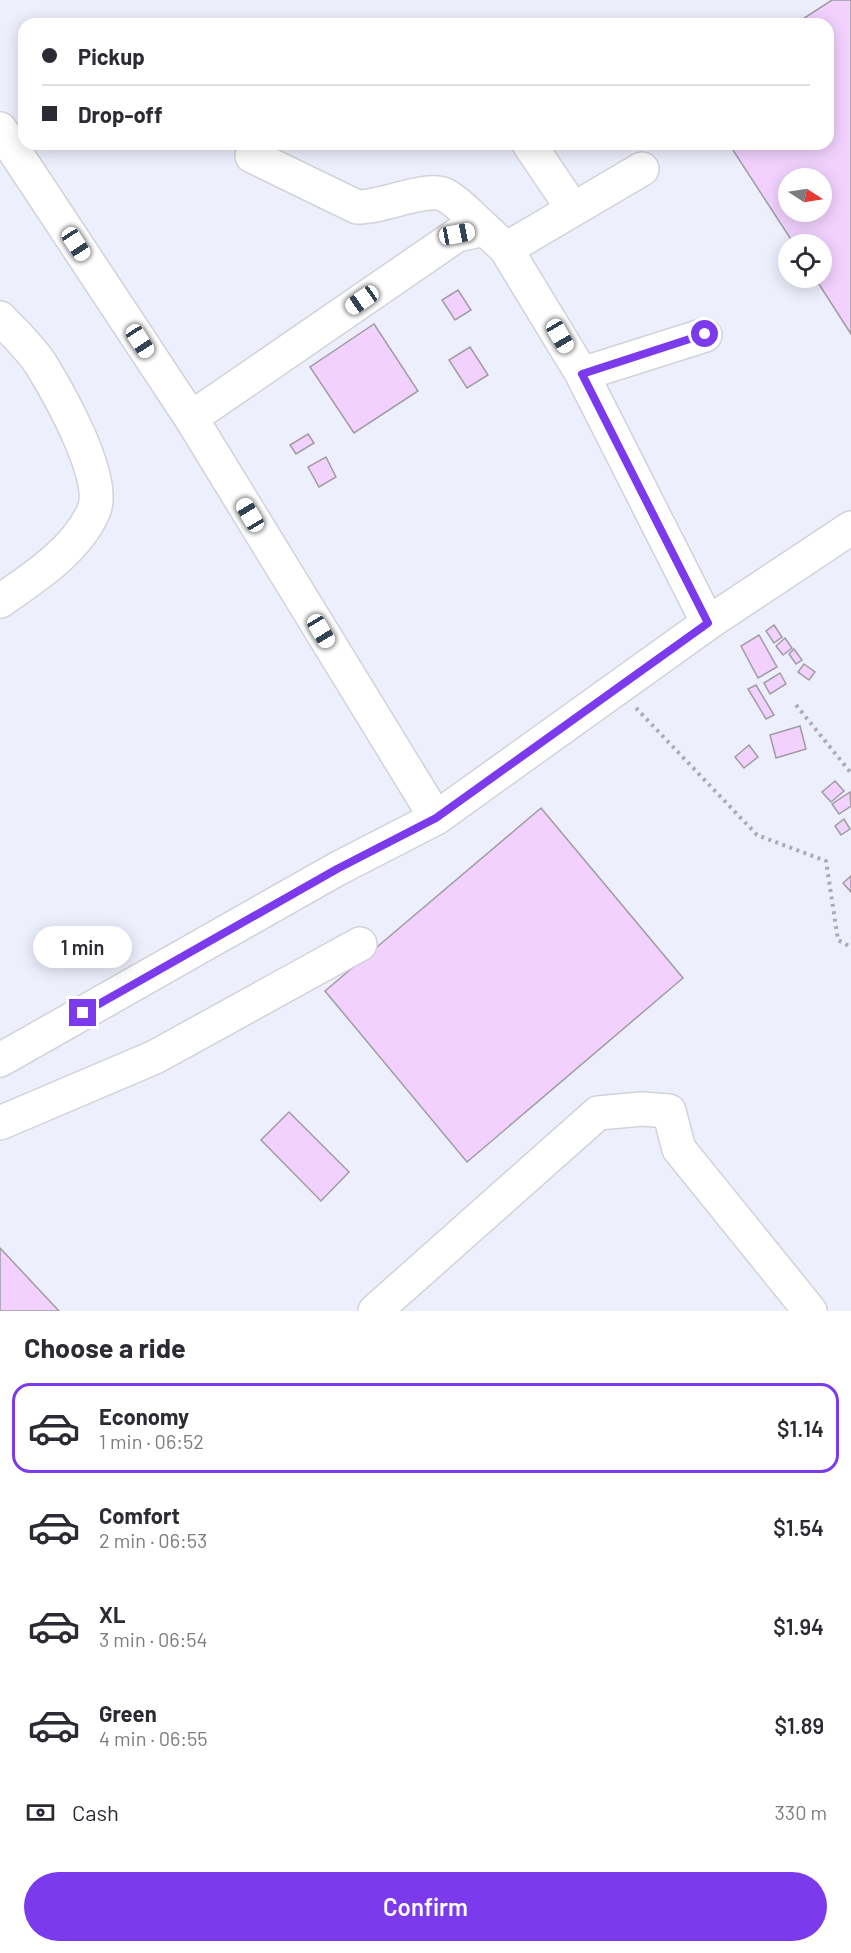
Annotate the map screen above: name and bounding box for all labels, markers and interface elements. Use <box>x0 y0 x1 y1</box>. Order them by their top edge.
text: Pickup <box>78 43 145 69</box>
text: Drop-off <box>78 101 162 127</box>
north arrow <box>778 168 832 222</box>
map controls <box>778 168 832 288</box>
car <box>438 222 476 246</box>
car <box>59 224 93 264</box>
button: locate <box>778 234 832 288</box>
car <box>342 282 382 318</box>
car <box>543 316 577 356</box>
route start <box>691 320 718 347</box>
car <box>123 321 157 361</box>
car <box>233 495 267 535</box>
car <box>304 611 338 651</box>
callout: 1 min <box>34 926 132 968</box>
text: 1 min <box>61 935 104 959</box>
route end <box>69 999 96 1026</box>
text: Choose a ride <box>24 1331 186 1363</box>
icon: car <box>27 1401 81 1455</box>
text: Economy <box>99 1403 189 1429</box>
text: $1.14 <box>777 1415 824 1441</box>
text: 1 min · 06:52 <box>99 1429 204 1453</box>
icon: car <box>27 1500 81 1554</box>
text: Comfort <box>99 1502 180 1528</box>
text: $1.54 <box>773 1514 824 1540</box>
text: 2 min · 06:53 <box>99 1528 207 1552</box>
icon: car <box>27 1599 81 1653</box>
text: XL <box>99 1601 125 1627</box>
text: $1.94 <box>773 1613 824 1639</box>
text: 3 min · 06:54 <box>99 1627 208 1651</box>
icon: car <box>27 1698 81 1752</box>
text: Green <box>99 1700 157 1726</box>
text: $1.89 <box>774 1712 824 1738</box>
text: 4 min · 06:55 <box>99 1726 208 1750</box>
icon: cash <box>24 1796 57 1829</box>
text: Cash <box>72 1799 119 1825</box>
text: 330 m <box>775 1800 827 1824</box>
button: Confirm <box>24 1872 827 1941</box>

